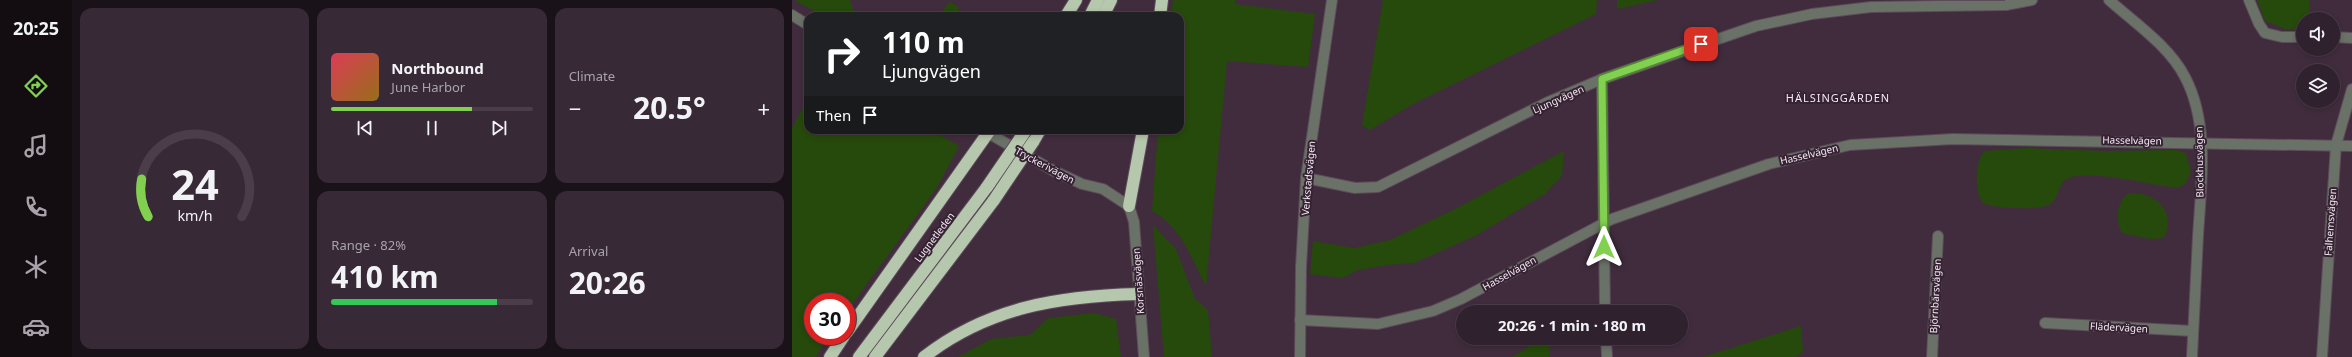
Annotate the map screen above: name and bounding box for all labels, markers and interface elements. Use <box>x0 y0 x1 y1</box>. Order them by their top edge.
map controls <box>2296 12 2340 108</box>
button: sound <box>2296 12 2340 56</box>
text: 20:25 <box>13 16 59 40</box>
text: 110 m <box>882 23 965 61</box>
pin <box>1684 27 1718 61</box>
icon: right <box>816 28 868 80</box>
icon: arrive <box>1690 33 1712 55</box>
text: Northbound <box>391 58 484 78</box>
text: Ljungvägen <box>882 59 981 83</box>
button: layers <box>2296 64 2340 108</box>
text: Climate <box>569 67 615 85</box>
icon: directions <box>22 72 50 100</box>
text: June Harbor <box>391 78 465 96</box>
street label: Ljungvägen <box>1530 81 1586 117</box>
text: 20.5° <box>633 87 706 128</box>
district label: HÄLSINGGÅRDEN <box>1786 90 1890 105</box>
text: − <box>569 93 581 123</box>
text: + <box>757 93 770 123</box>
icon: arrive <box>859 104 881 126</box>
text: Then <box>816 105 851 125</box>
icon: previous <box>354 117 376 139</box>
icon: pause <box>421 117 443 139</box>
icon: next <box>488 117 510 139</box>
street label: Blockhusvägen <box>2191 126 2207 198</box>
icon: music <box>22 132 50 160</box>
street label: Hasselvägen <box>2102 132 2162 148</box>
street label: Verkstadsvägen <box>1298 140 1318 216</box>
street label: Hasselvägen <box>1778 140 1840 168</box>
street label: Tryckerivägen <box>1013 143 1077 187</box>
text: 24 <box>171 155 219 211</box>
street label: Falhemsvägen <box>2321 188 2339 256</box>
icon: phone <box>22 193 50 221</box>
text: km/h <box>177 205 212 224</box>
street label: Lugnetleden <box>911 209 957 265</box>
position arrow <box>1583 226 1625 268</box>
text: Range · 82% <box>331 236 406 254</box>
text: Arrival <box>569 242 608 260</box>
street label: Korsnäsvägen <box>1129 247 1147 315</box>
street label: Hasselvägen <box>1480 252 1538 294</box>
icon: climate <box>22 253 50 281</box>
text: 410 km <box>331 256 438 297</box>
street label: Björnbärsvägen <box>1926 258 1944 334</box>
text: 20:26 <box>569 262 646 303</box>
speed limit sign: 30 <box>804 293 856 345</box>
icon: car <box>22 313 50 341</box>
text: 20:26 · 1 min · 180 m <box>1498 315 1646 335</box>
street label: Flädervägen <box>2090 318 2148 336</box>

